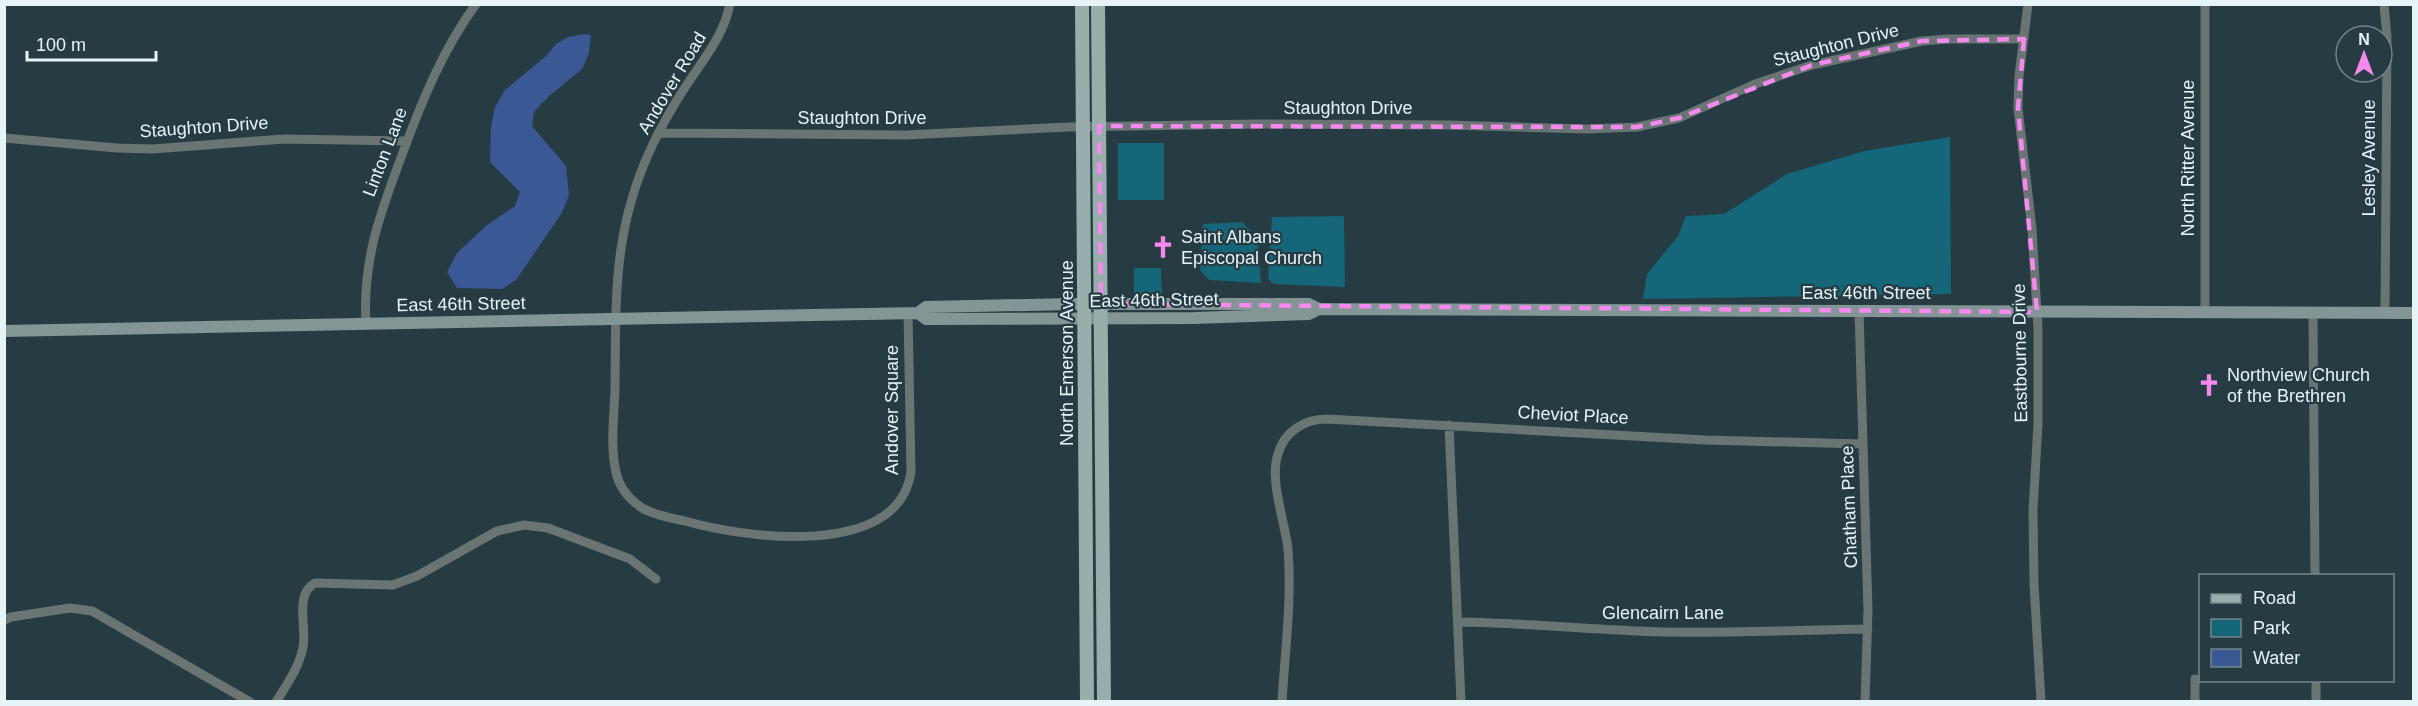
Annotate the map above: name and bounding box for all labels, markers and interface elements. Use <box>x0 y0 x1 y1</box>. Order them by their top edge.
street label: Staughton Drive <box>1771 20 1901 70</box>
scale bar <box>27 24 156 62</box>
north arrow <box>2334 24 2394 84</box>
street label: Andover Road <box>634 29 710 137</box>
text: N <box>2358 31 2370 48</box>
text: 100 m <box>36 35 86 55</box>
street label: North Ritter Avenue <box>2178 80 2198 236</box>
street label: Staughton Drive <box>1283 98 1413 118</box>
street label: Lesley Avenue <box>2359 100 2379 216</box>
street label: Linton Lane <box>359 104 411 200</box>
street label: Staughton Drive <box>797 108 927 128</box>
street label: Staughton Drive <box>139 113 269 141</box>
place label: Saint Albans Episcopal Church <box>1181 227 1322 268</box>
church icon: Saint Albans Episcopal Church <box>1150 234 1176 260</box>
street label: North Emerson Avenue <box>1057 260 1077 446</box>
street label: East 46th Street <box>1801 283 1931 303</box>
street label: Eastbourne Drive <box>2009 283 2031 423</box>
street label: East 46th Street <box>1089 289 1219 311</box>
street label: East 46th Street <box>396 293 526 315</box>
street label: Andover Square <box>882 345 902 475</box>
place label: Northview Church of the Brethren <box>2227 365 2370 406</box>
church icon: Northview Church of the Brethren <box>2196 372 2222 398</box>
street label: Cheviot Place <box>1517 402 1629 428</box>
street label: Chatham Place <box>1837 445 1861 569</box>
legend <box>2199 574 2394 682</box>
text: Road <box>2253 588 2296 608</box>
street label: Glencairn Lane <box>1602 603 1724 623</box>
text: Park <box>2253 618 2291 638</box>
text: Water <box>2253 648 2300 668</box>

